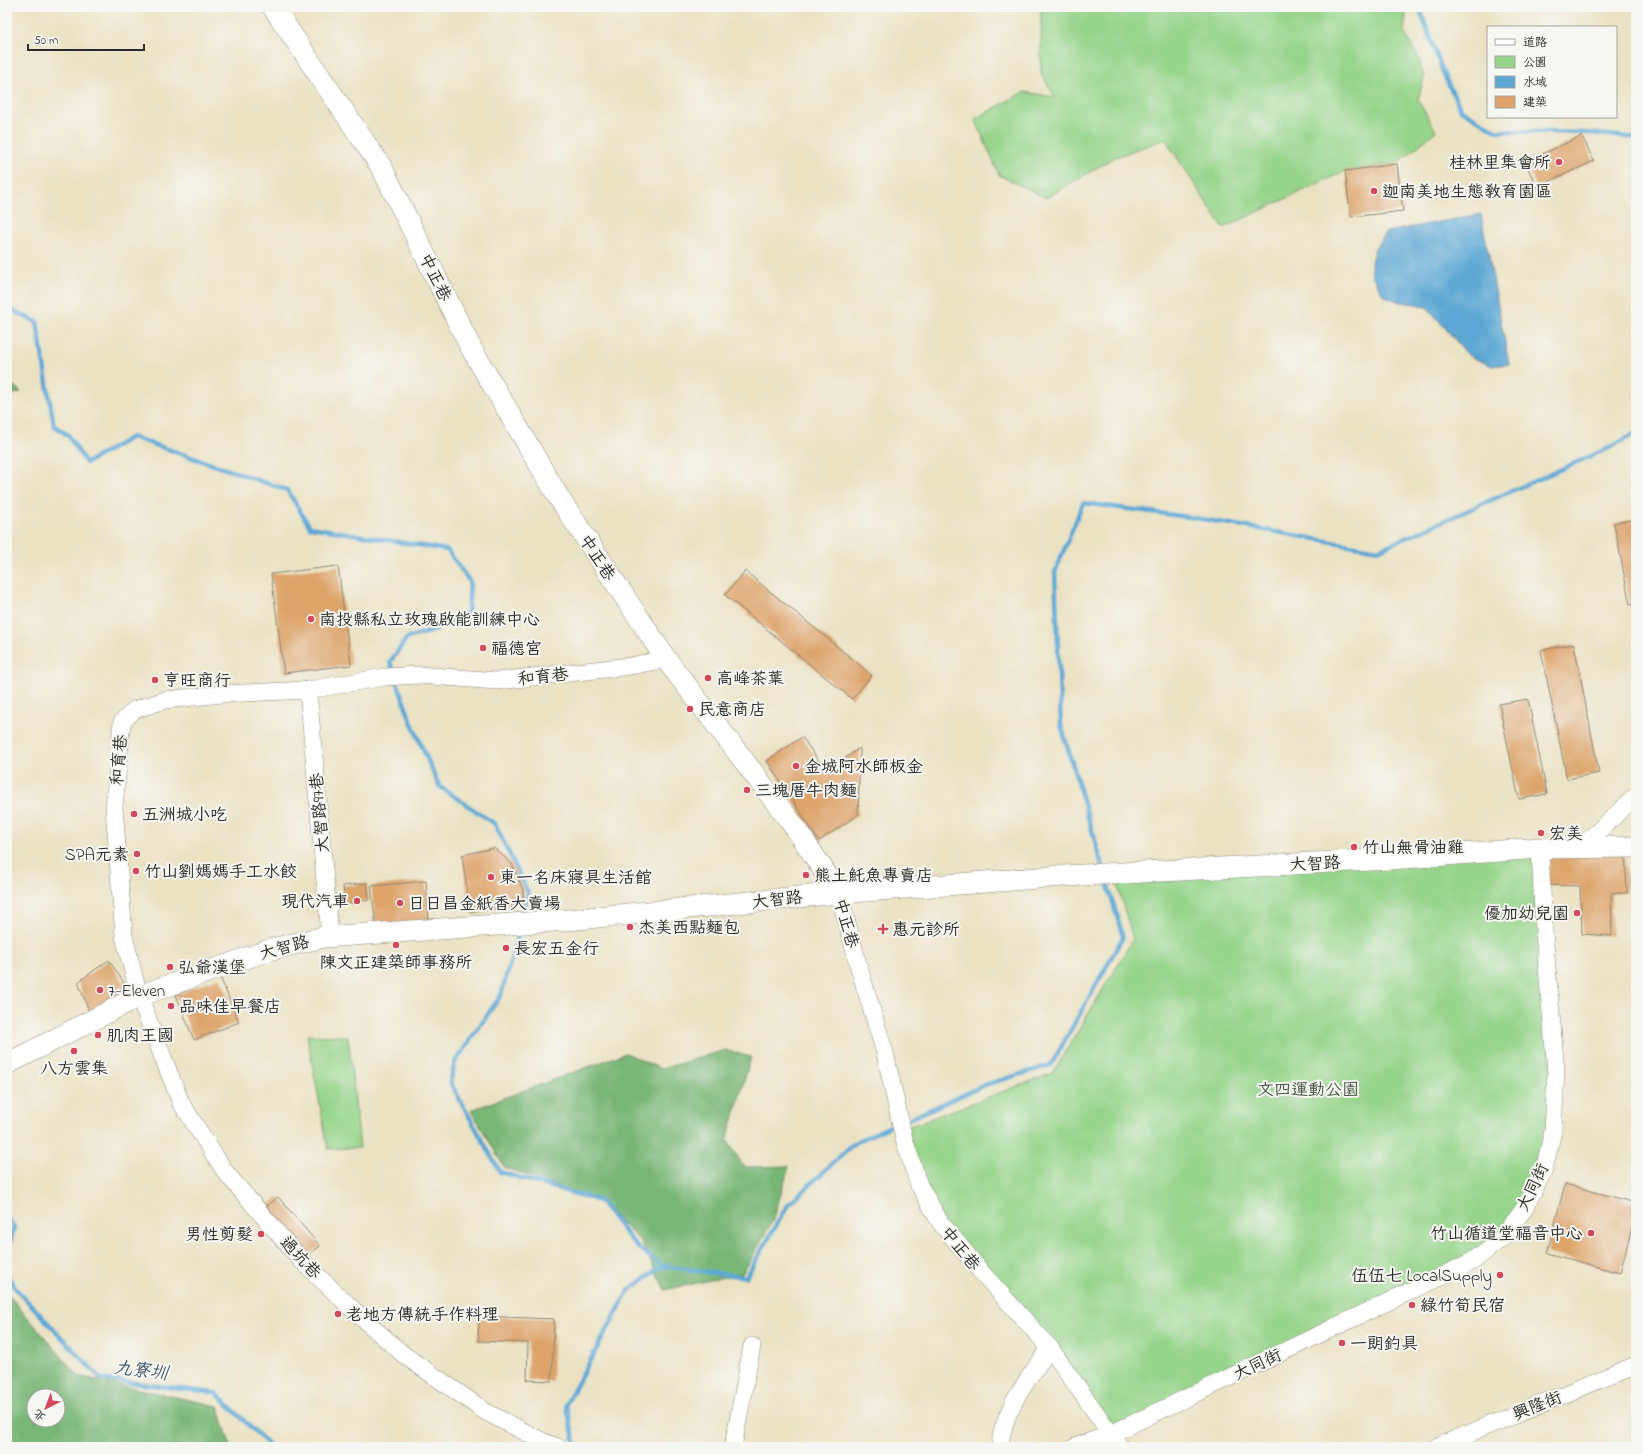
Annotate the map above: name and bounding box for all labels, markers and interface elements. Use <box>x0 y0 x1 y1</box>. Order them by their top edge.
scale bar <box>28 26 144 52</box>
legend <box>1487 26 1617 118</box>
text: 50 m <box>34 32 58 50</box>
text: 道路 <box>1523 34 1547 52</box>
text: 公園 <box>1523 54 1547 72</box>
text: 水域 <box>1523 74 1547 92</box>
text: 建築 <box>1523 94 1547 112</box>
place label: 桂林里集會所 <box>1449 151 1551 176</box>
marker: 桂林里集會所 <box>1554 157 1564 167</box>
place label: 迦南美地生態教育園區 <box>1382 180 1552 205</box>
marker: 迦南美地生態教育園區 <box>1369 186 1379 196</box>
street label: 中正巷 <box>412 249 458 307</box>
street label: 中正巷 <box>572 530 622 587</box>
place label: 南投縣私立玫瑰啟能訓練中心 <box>319 608 540 633</box>
marker: 南投縣私立玫瑰啟能訓練中心 <box>306 614 316 624</box>
place label: 福德宮 <box>491 637 542 662</box>
marker: 福德宮 <box>478 643 488 653</box>
street label: 和育巷 <box>516 662 571 693</box>
place label: 高峰茶葉 <box>716 667 784 692</box>
place label: 亨旺商行 <box>163 669 231 694</box>
marker: 高峰茶葉 <box>703 673 713 683</box>
marker: 亨旺商行 <box>150 675 160 685</box>
place label: 民意商店 <box>698 698 766 723</box>
marker: 民意商店 <box>685 704 695 714</box>
street label: 和育巷 <box>105 733 134 787</box>
place label: 金城阿水師板金 <box>804 755 923 780</box>
marker: 金城阿水師板金 <box>791 761 801 771</box>
street label: 大智路97巷 <box>304 771 336 854</box>
place label: 三塊厝牛肉麵 <box>755 779 857 804</box>
marker: 三塊厝牛肉麵 <box>742 785 752 795</box>
place label: 五洲城小吃 <box>142 803 227 828</box>
marker: 五洲城小吃 <box>129 809 139 819</box>
place label: 宏美 <box>1549 822 1583 847</box>
marker: 宏美 <box>1536 828 1546 838</box>
place label: 竹山無骨油雞 <box>1362 836 1464 861</box>
marker: 竹山無骨油雞 <box>1349 842 1359 852</box>
place label: SPA元素 <box>65 843 129 868</box>
marker: SPA元素 <box>132 849 142 859</box>
street label: 大智路 <box>1289 851 1341 878</box>
place label: 竹山劉媽媽手工水餃 <box>144 860 297 885</box>
place label: 熊土魠魚專賣店 <box>814 864 933 889</box>
marker: 竹山劉媽媽手工水餃 <box>131 866 141 876</box>
place label: 東一名床寢具生活館 <box>499 866 652 891</box>
marker: 熊土魠魚專賣店 <box>801 870 811 880</box>
marker: 東一名床寢具生活館 <box>486 872 496 882</box>
street label: 大智路 <box>750 885 804 916</box>
place label: 現代汽車 <box>281 890 349 915</box>
place label: 日日昌金紙香大賣場 <box>408 892 561 917</box>
street label: 中正巷 <box>827 895 865 952</box>
marker: 現代汽車 <box>352 896 362 906</box>
marker: 日日昌金紙香大賣場 <box>395 898 405 908</box>
place label: 優加幼兒園 <box>1484 902 1569 927</box>
marker: 優加幼兒園 <box>1572 908 1582 918</box>
place label: 杰美西點麵包 <box>638 916 740 941</box>
place label: 惠元診所 <box>892 918 960 943</box>
marker: 杰美西點麵包 <box>625 922 635 932</box>
marker: 惠元診所 <box>877 923 889 935</box>
street label: 大智路 <box>257 930 312 967</box>
place label: 長宏五金行 <box>514 937 599 962</box>
marker: 陳文正建築師事務所 <box>391 940 401 950</box>
marker: 長宏五金行 <box>501 943 511 953</box>
place label: 陳文正建築師事務所 <box>320 951 473 976</box>
place label: 弘爺漢堡 <box>178 956 246 981</box>
marker: 弘爺漢堡 <box>165 962 175 972</box>
place label: 7-Eleven <box>108 979 165 1004</box>
marker: 7-Eleven <box>95 985 105 995</box>
place label: 品味佳早餐店 <box>179 995 281 1020</box>
marker: 品味佳早餐店 <box>166 1001 176 1011</box>
place label: 肌肉王國 <box>106 1024 174 1049</box>
marker: 肌肉王國 <box>93 1030 103 1040</box>
marker: 八方雲集 <box>69 1046 79 1056</box>
place label: 八方雲集 <box>40 1057 108 1082</box>
park label: 文四運動公園 <box>1257 1078 1359 1103</box>
street label: 大同街 <box>1511 1159 1556 1216</box>
street label: 中正巷 <box>934 1221 986 1277</box>
place label: 竹山循道堂福音中心 <box>1430 1222 1583 1247</box>
place label: 男性剪髮 <box>185 1223 253 1248</box>
marker: 竹山循道堂福音中心 <box>1586 1228 1596 1238</box>
marker: 男性剪髮 <box>256 1229 266 1239</box>
street label: 過坑巷 <box>273 1231 327 1286</box>
place label: 伍伍七 LocalSupply <box>1351 1264 1492 1290</box>
marker: 伍伍七 LocalSupply <box>1495 1270 1505 1280</box>
place label: 綠竹筍民宿 <box>1420 1294 1505 1319</box>
marker: 綠竹筍民宿 <box>1407 1300 1417 1310</box>
place label: 老地方傳統手作料理 <box>346 1303 499 1328</box>
marker: 老地方傳統手作料理 <box>333 1309 343 1319</box>
place label: 一朗釣具 <box>1350 1332 1418 1357</box>
marker: 一朗釣具 <box>1337 1338 1347 1348</box>
street label: 大同街 <box>1229 1343 1286 1387</box>
water label: 九寮圳 <box>112 1356 171 1388</box>
street label: 興隆街 <box>1509 1385 1566 1428</box>
north arrow <box>26 1388 66 1428</box>
text: 北 <box>31 1405 49 1424</box>

